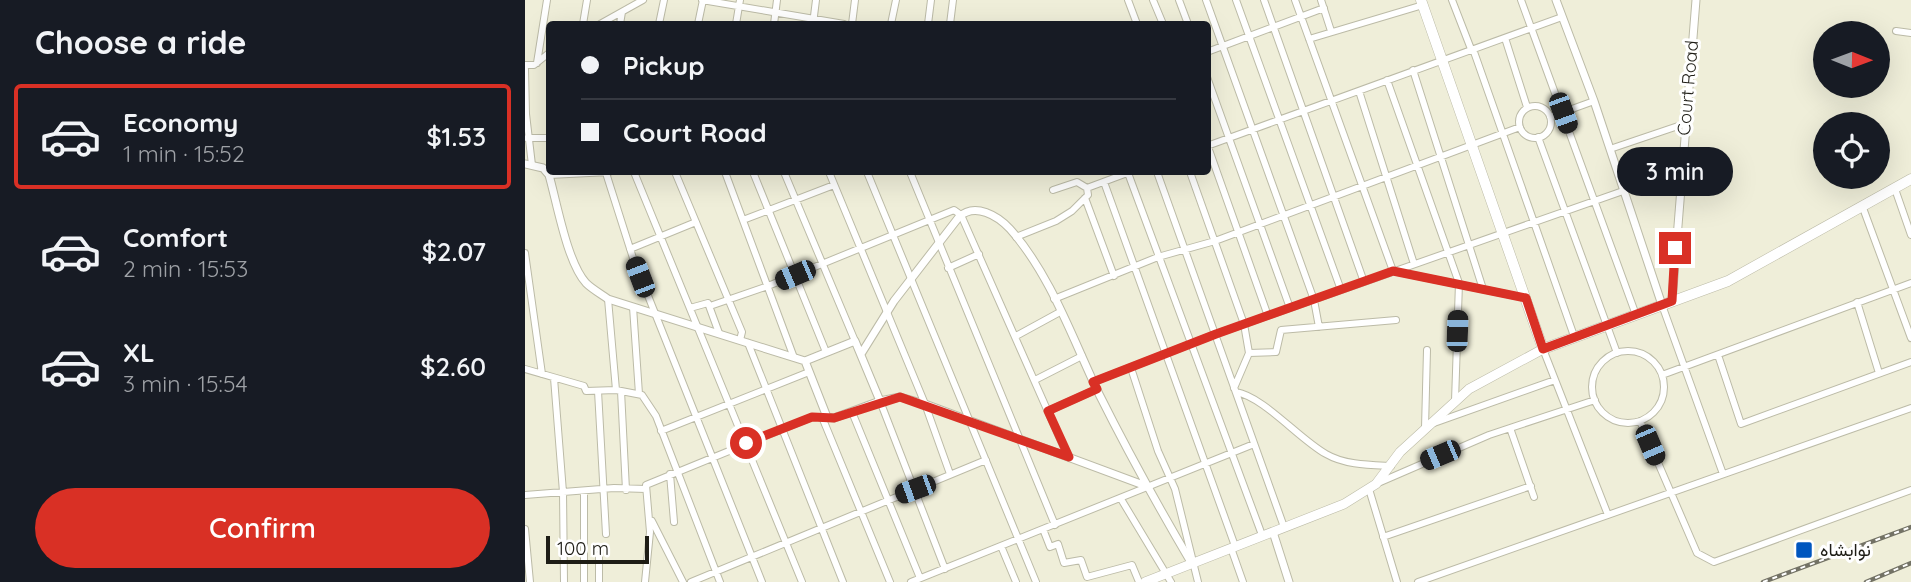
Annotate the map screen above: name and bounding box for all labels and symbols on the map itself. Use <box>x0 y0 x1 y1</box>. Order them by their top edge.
north arrow <box>1813 21 1890 98</box>
street label: Court Road <box>1672 39 1703 137</box>
car <box>1546 90 1581 136</box>
callout: 3 min <box>1617 146 1733 196</box>
route end <box>1659 232 1691 264</box>
car <box>623 254 658 300</box>
car <box>772 257 819 293</box>
car <box>1446 310 1469 352</box>
car <box>1633 422 1668 468</box>
route start <box>730 427 762 459</box>
car <box>1417 437 1464 473</box>
car <box>892 472 939 506</box>
scale bar <box>546 533 649 565</box>
place label: نوابشاہ <box>1820 538 1871 561</box>
marker: نوابشاہ <box>1794 540 1814 560</box>

